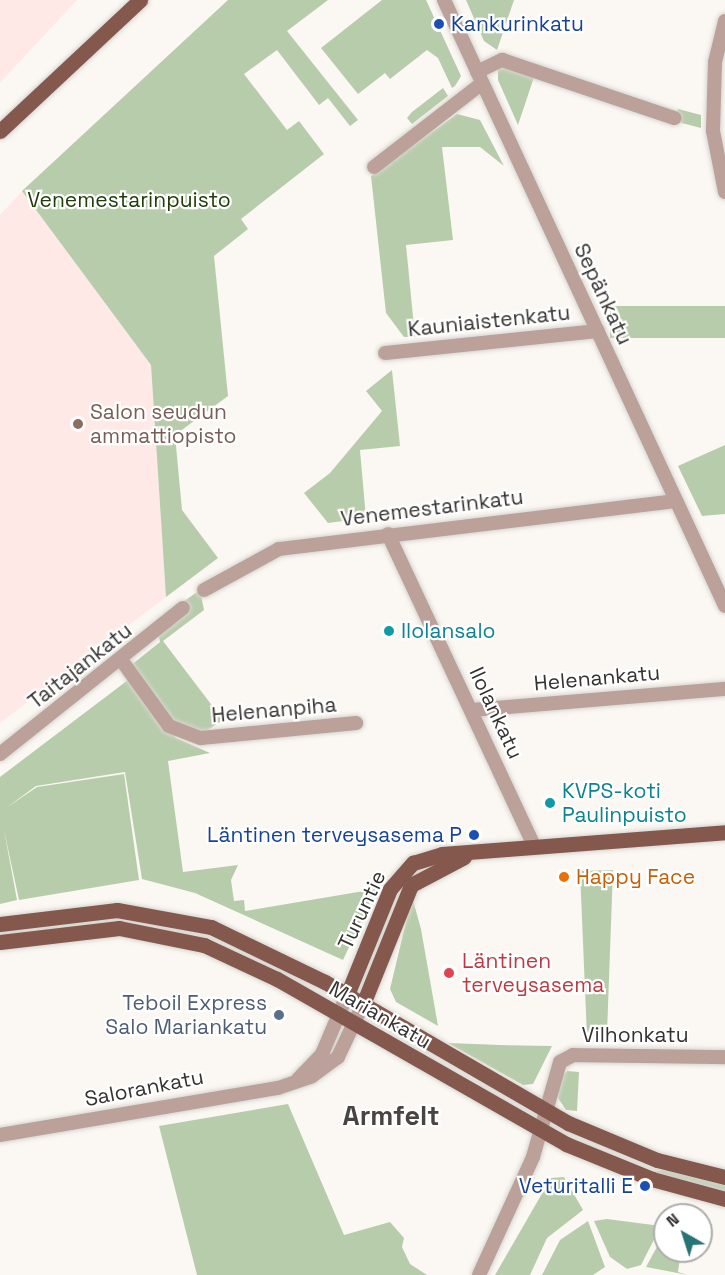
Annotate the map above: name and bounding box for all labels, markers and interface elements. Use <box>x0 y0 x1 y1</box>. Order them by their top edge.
place label: Kankurinkatu <box>451 11 584 37</box>
marker: Kankurinkatu <box>432 17 446 31</box>
park label: Venemestarinpuisto <box>27 187 231 213</box>
street label: Sepänkatu <box>569 239 637 349</box>
street label: Kauniaistenkatu <box>407 300 571 342</box>
place label: Salon seudun ammattiopisto <box>90 399 237 449</box>
marker: Salon seudun ammattiopisto <box>71 417 85 431</box>
street label: Venemestarinkatu <box>339 484 525 532</box>
street label: Taitajankatu <box>23 618 137 714</box>
place label: Ilolansalo <box>401 618 496 644</box>
marker: Ilolansalo <box>382 624 396 638</box>
street label: Helenankatu <box>533 660 661 696</box>
street label: Ilolankatu <box>464 663 528 763</box>
street label: Helenanpiha <box>211 692 337 728</box>
place label: KVPS-koti Paulinpuisto <box>562 778 687 828</box>
marker: KVPS-koti Paulinpuisto <box>543 796 557 810</box>
place label: Läntinen terveysasema P <box>207 822 462 848</box>
marker: Läntinen terveysasema P <box>467 828 481 842</box>
place label: Happy Face <box>576 864 695 890</box>
street label: Turuntie <box>333 867 391 953</box>
marker: Happy Face <box>557 870 571 884</box>
place label: Läntinen terveysasema <box>462 948 604 998</box>
marker: Läntinen terveysasema <box>440 964 458 982</box>
street label: Mariankatu <box>325 976 435 1054</box>
place label: Teboil Express Salo Mariankatu <box>105 990 267 1040</box>
marker: Teboil Express Salo Mariankatu <box>272 1008 286 1022</box>
street label: Vilhonkatu <box>582 1022 688 1048</box>
street label: Salorankatu <box>82 1064 206 1112</box>
district label: Armfelt <box>343 1100 439 1132</box>
place label: Veturitalli E <box>519 1173 633 1199</box>
marker: Veturitalli E <box>638 1179 652 1193</box>
north arrow <box>653 1203 713 1263</box>
text: N <box>662 1209 683 1232</box>

